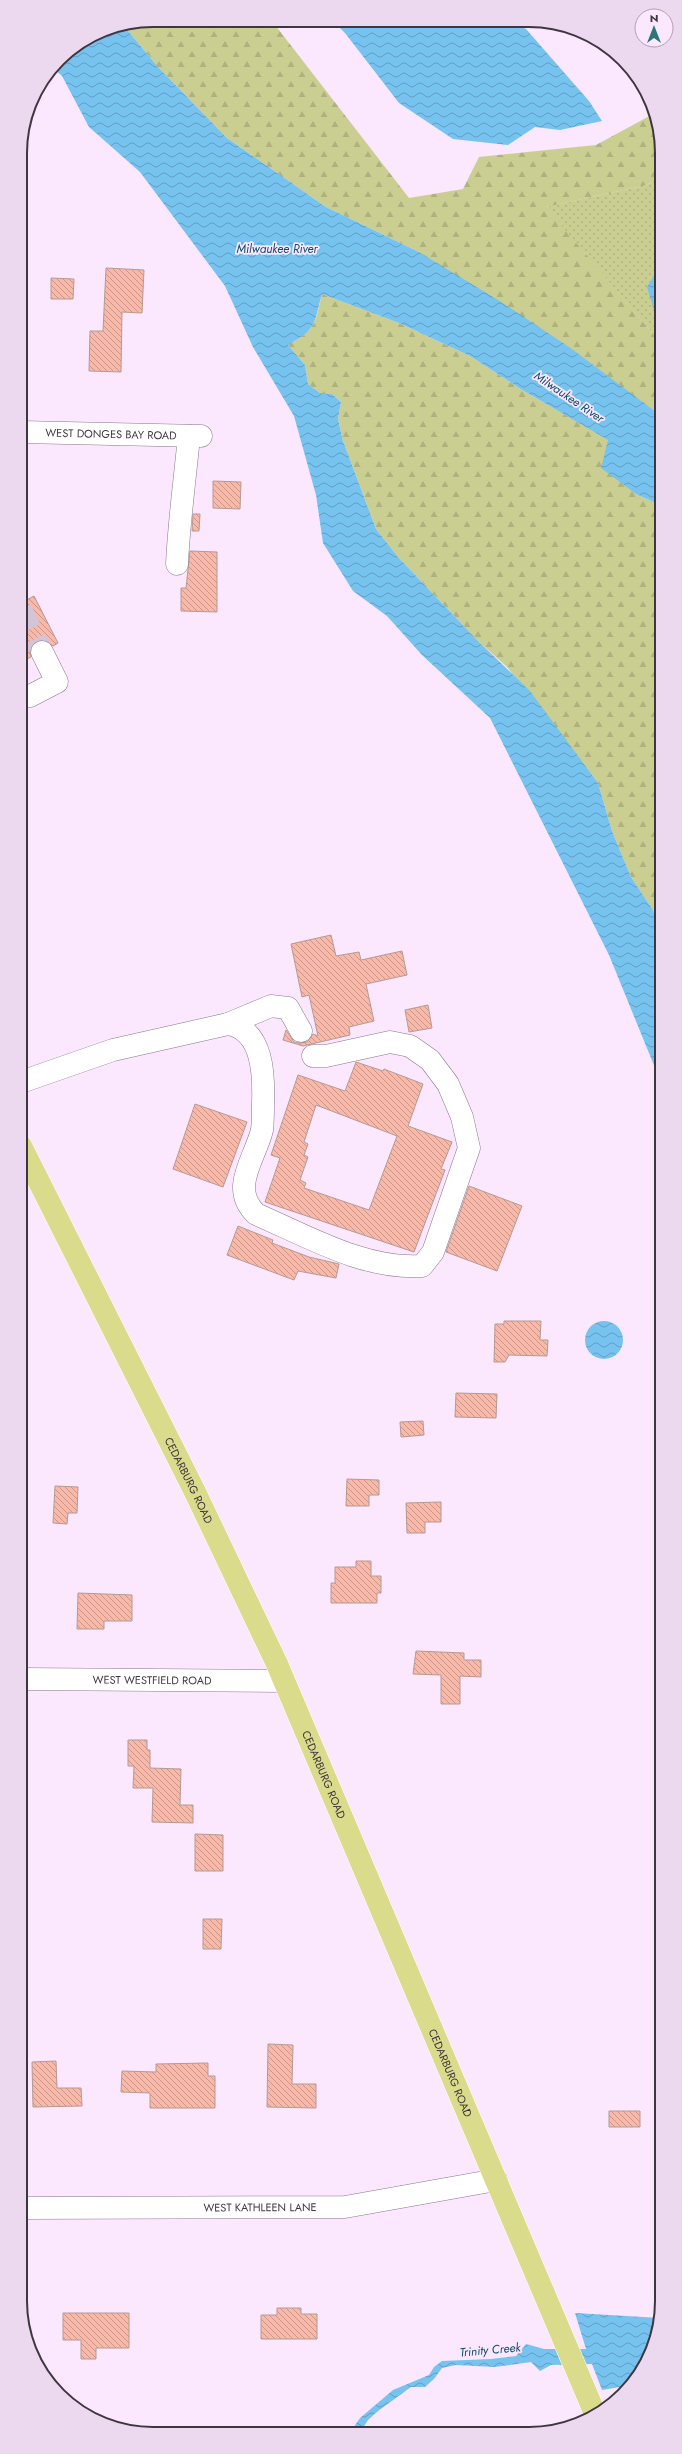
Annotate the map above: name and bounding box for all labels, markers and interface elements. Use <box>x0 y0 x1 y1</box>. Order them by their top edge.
north arrow <box>634 8 674 48</box>
text: N <box>650 10 658 26</box>
water label: Milwaukee River <box>237 240 318 258</box>
water label: Milwaukee River <box>530 367 608 428</box>
street label: WEST DONGES BAY ROAD <box>45 425 177 443</box>
street label: CEDARBURG ROAD <box>161 1434 217 1527</box>
street label: WEST WESTFIELD ROAD <box>93 1672 212 1688</box>
street label: CEDARBURG ROAD <box>298 1728 350 1822</box>
street label: CEDARBURG ROAD <box>425 2026 476 2120</box>
street label: WEST KATHLEEN LANE <box>203 2199 317 2215</box>
water label: Trinity Creek <box>459 2338 522 2362</box>

